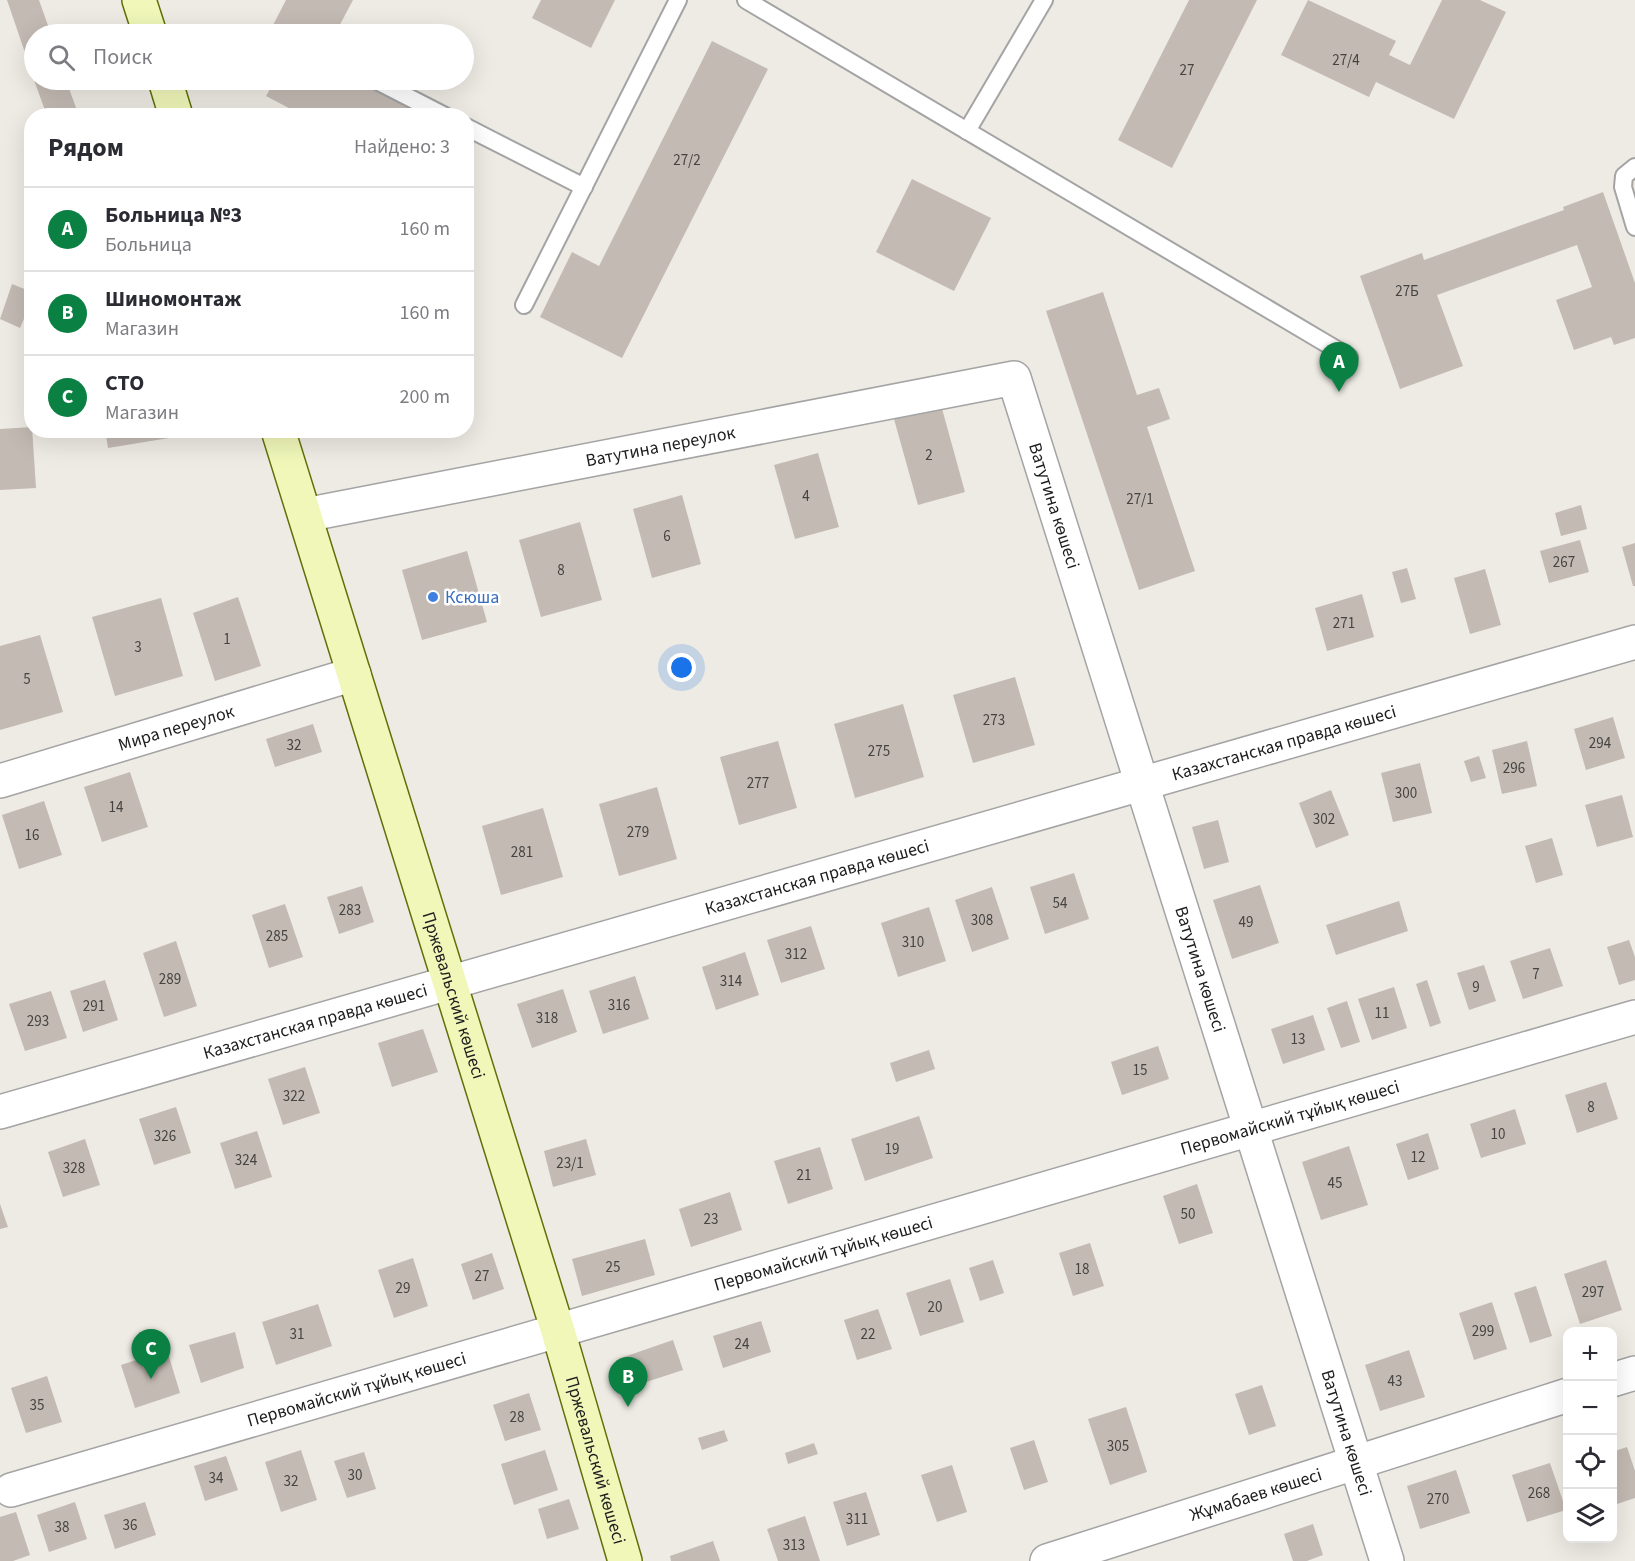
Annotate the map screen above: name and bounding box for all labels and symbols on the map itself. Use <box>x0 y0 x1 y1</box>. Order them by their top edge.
house number: 27/4 <box>1332 50 1360 71</box>
house number: 27 <box>1180 60 1194 81</box>
house number: 27/2 <box>673 150 701 171</box>
house number: 27Б <box>1395 281 1419 302</box>
pin: A <box>1320 342 1358 392</box>
street label: Ватутина переулок <box>584 420 737 473</box>
street label: Ватутина көшесі <box>1023 440 1086 572</box>
house number: 2 <box>925 445 933 466</box>
house number: 4 <box>802 486 810 507</box>
house number: 27/1 <box>1126 489 1154 510</box>
house number: 6 <box>663 526 671 547</box>
house number: 267 <box>1553 552 1575 573</box>
house number: 8 <box>557 560 565 581</box>
place label: Ксюша <box>445 585 499 610</box>
marker: Ксюша <box>426 590 440 604</box>
house number: 271 <box>1333 613 1355 634</box>
house number: 1 <box>223 629 231 650</box>
house number: 3 <box>134 637 142 658</box>
your location <box>667 653 696 682</box>
house number: 5 <box>23 669 31 690</box>
street label: Мира переулок <box>115 698 237 757</box>
street label: Казахстанская правда көшесі <box>1169 699 1399 787</box>
house number: 273 <box>983 710 1005 731</box>
house number: 294 <box>1589 733 1612 754</box>
house number: 32 <box>287 735 301 756</box>
house number: 275 <box>868 741 890 762</box>
house number: 296 <box>1503 758 1525 779</box>
house number: 277 <box>747 773 769 794</box>
house number: 300 <box>1395 783 1417 804</box>
house number: 14 <box>109 797 124 818</box>
house number: 302 <box>1313 809 1335 830</box>
house number: 279 <box>627 822 649 843</box>
house number: 16 <box>25 825 39 846</box>
street label: Казахстанская правда көшесі <box>702 833 932 921</box>
house number: 281 <box>511 842 533 863</box>
house number: 54 <box>1053 893 1068 914</box>
house number: 283 <box>339 900 361 921</box>
street label: Ватутина көшесі <box>1169 903 1232 1035</box>
street label: Пржевальский көшесі <box>416 909 491 1082</box>
house number: 308 <box>971 910 993 931</box>
house number: 49 <box>1239 912 1253 933</box>
house number: 285 <box>266 926 288 947</box>
house number: 310 <box>902 932 924 953</box>
house number: 312 <box>785 944 807 965</box>
house number: 7 <box>1532 964 1540 985</box>
house number: 289 <box>159 969 181 990</box>
house number: 314 <box>720 971 743 992</box>
street label: Казахстанская правда көшесі <box>200 977 430 1065</box>
house number: 9 <box>1472 977 1480 998</box>
house number: 316 <box>608 995 630 1016</box>
house number: 291 <box>83 996 105 1017</box>
house number: 11 <box>1375 1003 1389 1024</box>
house number: 318 <box>536 1008 558 1029</box>
house number: 293 <box>27 1011 49 1032</box>
house number: 13 <box>1291 1029 1305 1050</box>
house number: 15 <box>1133 1060 1147 1081</box>
street label: Первомайский тұйық көшесі <box>1177 1074 1402 1161</box>
house number: 322 <box>283 1086 305 1107</box>
house number: 8 <box>1587 1097 1595 1118</box>
house number: 10 <box>1491 1124 1505 1145</box>
house number: 326 <box>154 1126 176 1147</box>
house number: 19 <box>885 1139 899 1160</box>
house number: 12 <box>1411 1147 1425 1168</box>
house number: 324 <box>235 1150 258 1171</box>
house number: 23/1 <box>556 1153 584 1174</box>
house number: 328 <box>63 1158 85 1179</box>
house number: 21 <box>797 1165 811 1186</box>
house number: 45 <box>1328 1173 1342 1194</box>
house number: 50 <box>1181 1204 1195 1225</box>
house number: 23 <box>704 1209 718 1230</box>
street label: Первомайский тұйық көшесі <box>711 1210 936 1297</box>
house number: 25 <box>606 1257 620 1278</box>
house number: 18 <box>1075 1259 1089 1280</box>
house number: 27 <box>475 1266 489 1287</box>
house number: 29 <box>396 1278 410 1299</box>
house number: 297 <box>1582 1282 1604 1303</box>
house number: 20 <box>928 1297 942 1318</box>
house number: 299 <box>1472 1321 1494 1342</box>
house number: 31 <box>290 1324 304 1345</box>
house number: 22 <box>861 1324 875 1345</box>
pin: C <box>132 1330 170 1379</box>
house number: 24 <box>735 1334 750 1355</box>
street label: Первомайский тұйық көшесі <box>244 1346 469 1433</box>
pin: B <box>608 1358 648 1407</box>
street label: Ватутина көшесі <box>1315 1367 1378 1499</box>
house number: 43 <box>1388 1371 1402 1392</box>
street label: Пржевальский көшесі <box>559 1373 632 1547</box>
house number: 35 <box>30 1395 44 1416</box>
house number: 28 <box>510 1407 524 1428</box>
house number: 305 <box>1107 1436 1129 1457</box>
street label: Жұмабаев көшесі <box>1186 1462 1325 1527</box>
house number: 30 <box>348 1465 362 1486</box>
house number: 34 <box>209 1468 224 1489</box>
house number: 32 <box>284 1471 298 1492</box>
house number: 268 <box>1528 1483 1550 1504</box>
house number: 270 <box>1427 1489 1449 1510</box>
house number: 311 <box>846 1509 868 1530</box>
house number: 36 <box>123 1515 137 1536</box>
house number: 38 <box>55 1517 69 1538</box>
house number: 313 <box>783 1535 805 1556</box>

